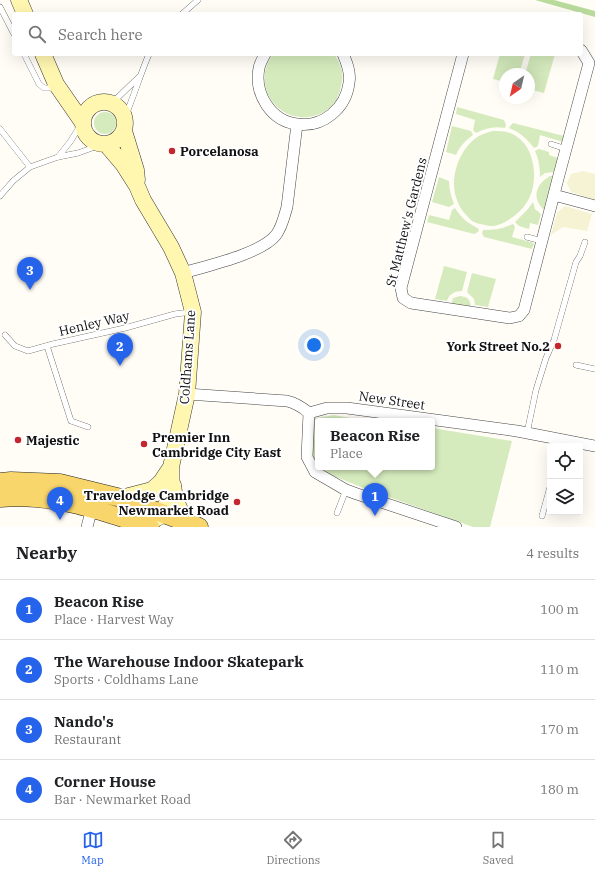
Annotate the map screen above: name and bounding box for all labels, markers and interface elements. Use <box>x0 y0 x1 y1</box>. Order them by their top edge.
search box <box>12 12 583 56</box>
icon: search <box>26 23 48 45</box>
text: Search here <box>58 25 143 44</box>
north arrow <box>499 68 535 104</box>
place label: Porcelanosa <box>180 143 259 160</box>
marker: Porcelanosa <box>167 146 177 156</box>
street label: St Matthew's Gardens <box>382 156 431 288</box>
pin: 3 <box>17 257 43 290</box>
street label: Henley Way <box>57 307 131 340</box>
street label: Coldhams Lane <box>176 309 199 405</box>
pin: 2 <box>107 333 133 366</box>
your location <box>304 335 324 355</box>
place label: York Street No.2 <box>446 338 550 355</box>
marker: York Street No.2 <box>553 341 563 351</box>
street label: New Street <box>358 387 427 414</box>
popup <box>315 418 435 470</box>
text: Beacon Rise <box>330 426 420 445</box>
place label: Premier Inn Cambridge City East <box>152 429 281 461</box>
place label: Majestic <box>26 432 79 449</box>
marker: Majestic <box>13 435 23 445</box>
marker: Premier Inn Cambridge City East <box>139 439 149 449</box>
map controls <box>547 443 583 515</box>
button: locate <box>547 443 583 479</box>
text: Place <box>330 445 363 462</box>
button: layers <box>547 479 583 515</box>
pin: 1 <box>362 483 388 516</box>
pin: 4 <box>47 487 73 520</box>
place label: Travelodge Cambridge Newmarket Road <box>84 487 229 519</box>
marker: Travelodge Cambridge Newmarket Road <box>232 497 242 507</box>
text: Nearby <box>16 542 77 564</box>
text: 4 results <box>526 545 579 562</box>
text: Beacon Rise <box>54 592 144 611</box>
text: 1 <box>25 601 33 618</box>
text: 100 m <box>540 601 579 618</box>
text: Place · Harvest Way <box>54 611 174 628</box>
text: The Warehouse Indoor Skatepark <box>54 652 304 671</box>
text: 2 <box>25 661 33 678</box>
text: 110 m <box>540 661 579 678</box>
text: Sports · Coldhams Lane <box>54 671 199 688</box>
text: Nando's <box>54 712 114 731</box>
text: 3 <box>25 721 33 738</box>
text: 170 m <box>540 721 579 738</box>
text: Restaurant <box>54 731 121 748</box>
text: Corner House <box>54 772 156 791</box>
text: 4 <box>25 781 33 798</box>
text: 180 m <box>540 781 579 798</box>
text: Bar · Newmarket Road <box>54 791 191 808</box>
tab: Map <box>81 829 104 867</box>
tab: Directions <box>266 829 320 867</box>
tab: Saved <box>483 829 514 867</box>

